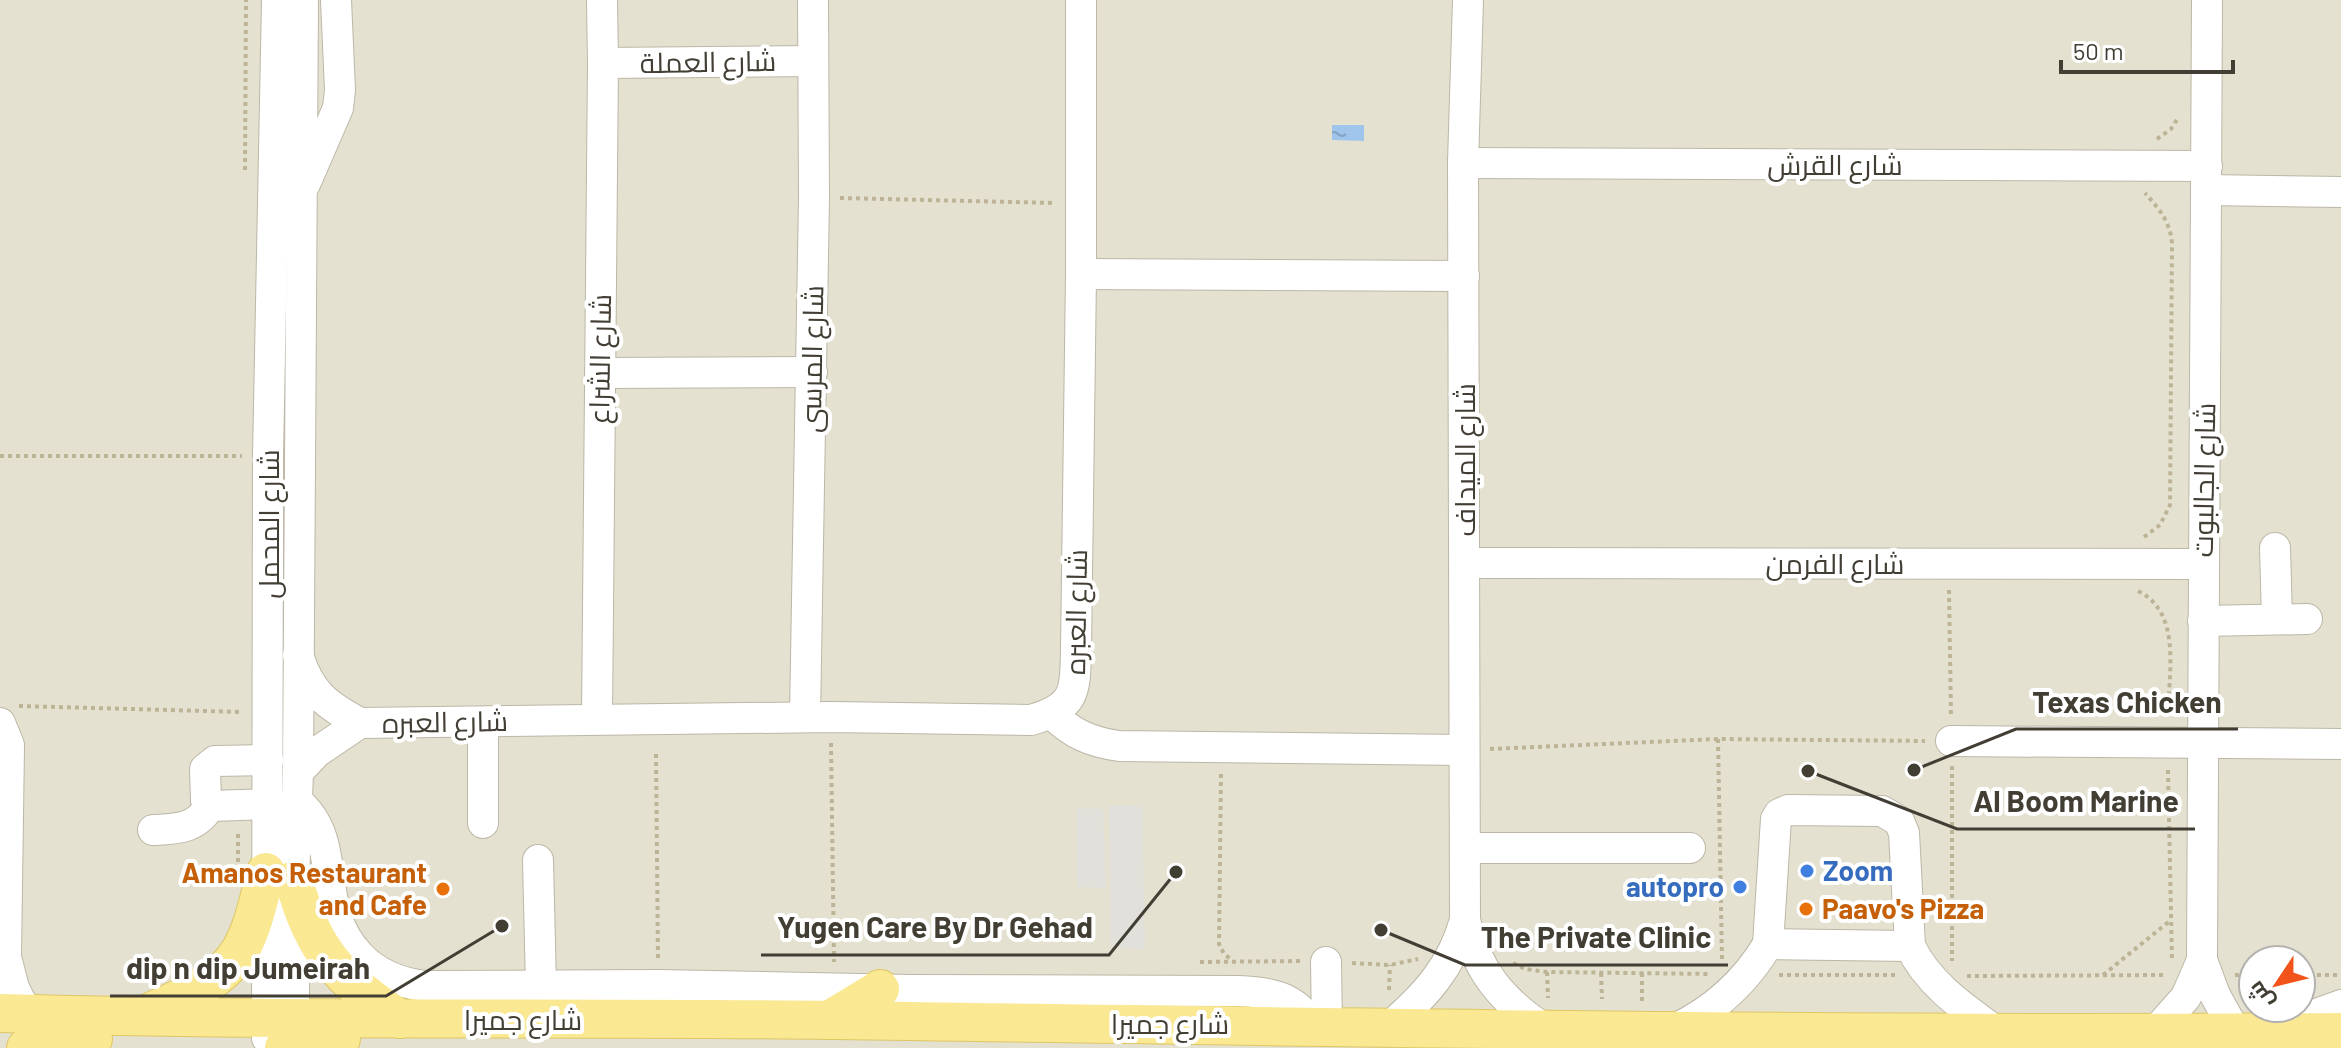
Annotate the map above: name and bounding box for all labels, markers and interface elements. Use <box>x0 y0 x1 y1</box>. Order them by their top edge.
scale bar <box>2061 24 2233 74</box>
text: 50 m <box>2073 36 2124 65</box>
street label: شارع العملة <box>639 43 777 82</box>
street label: شارع القرش <box>1767 147 1903 184</box>
street label: شارع المرسى <box>793 285 832 433</box>
street label: شارع الشراع <box>581 294 620 424</box>
street label: شارع الميداف <box>1447 383 1484 537</box>
street label: شارع الجالبوت <box>2185 402 2224 558</box>
street label: شارع المحمل <box>251 449 288 599</box>
street label: شارع الفرمن <box>1766 546 1904 583</box>
street label: شارع العبره <box>1057 549 1096 675</box>
callout: Texas Chicken <box>2016 675 2238 729</box>
text: Texas Chicken <box>2032 683 2222 719</box>
street label: شارع العبره <box>382 703 508 742</box>
callout: Al Boom Marine <box>1957 775 2195 829</box>
text: Al Boom Marine <box>1973 782 2179 818</box>
place label: Zoom <box>1823 853 1893 887</box>
place label: Amanos Restaurant and Cafe <box>181 855 427 921</box>
marker: Zoom <box>1798 862 1816 880</box>
place label: autopro <box>1626 869 1724 903</box>
marker: autopro <box>1731 878 1749 896</box>
marker: Amanos Restaurant and Cafe <box>434 880 452 898</box>
place label: Paavo's Pizza <box>1822 891 1984 925</box>
marker: Paavo's Pizza <box>1797 900 1815 918</box>
callout: Yugen Care By Dr Gehad <box>761 901 1109 955</box>
text: Yugen Care By Dr Gehad <box>777 908 1093 944</box>
callout: The Private Clinic <box>1465 911 1728 965</box>
text: The Private Clinic <box>1481 918 1711 954</box>
callout: dip n dip Jumeirah <box>110 942 386 996</box>
north arrow <box>2237 944 2317 1024</box>
text: dip n dip Jumeirah <box>126 949 370 985</box>
text: ش <box>2241 976 2280 1015</box>
street label: شارع جميرا <box>464 1002 582 1039</box>
street label: شارع جميرا <box>1111 1006 1229 1043</box>

